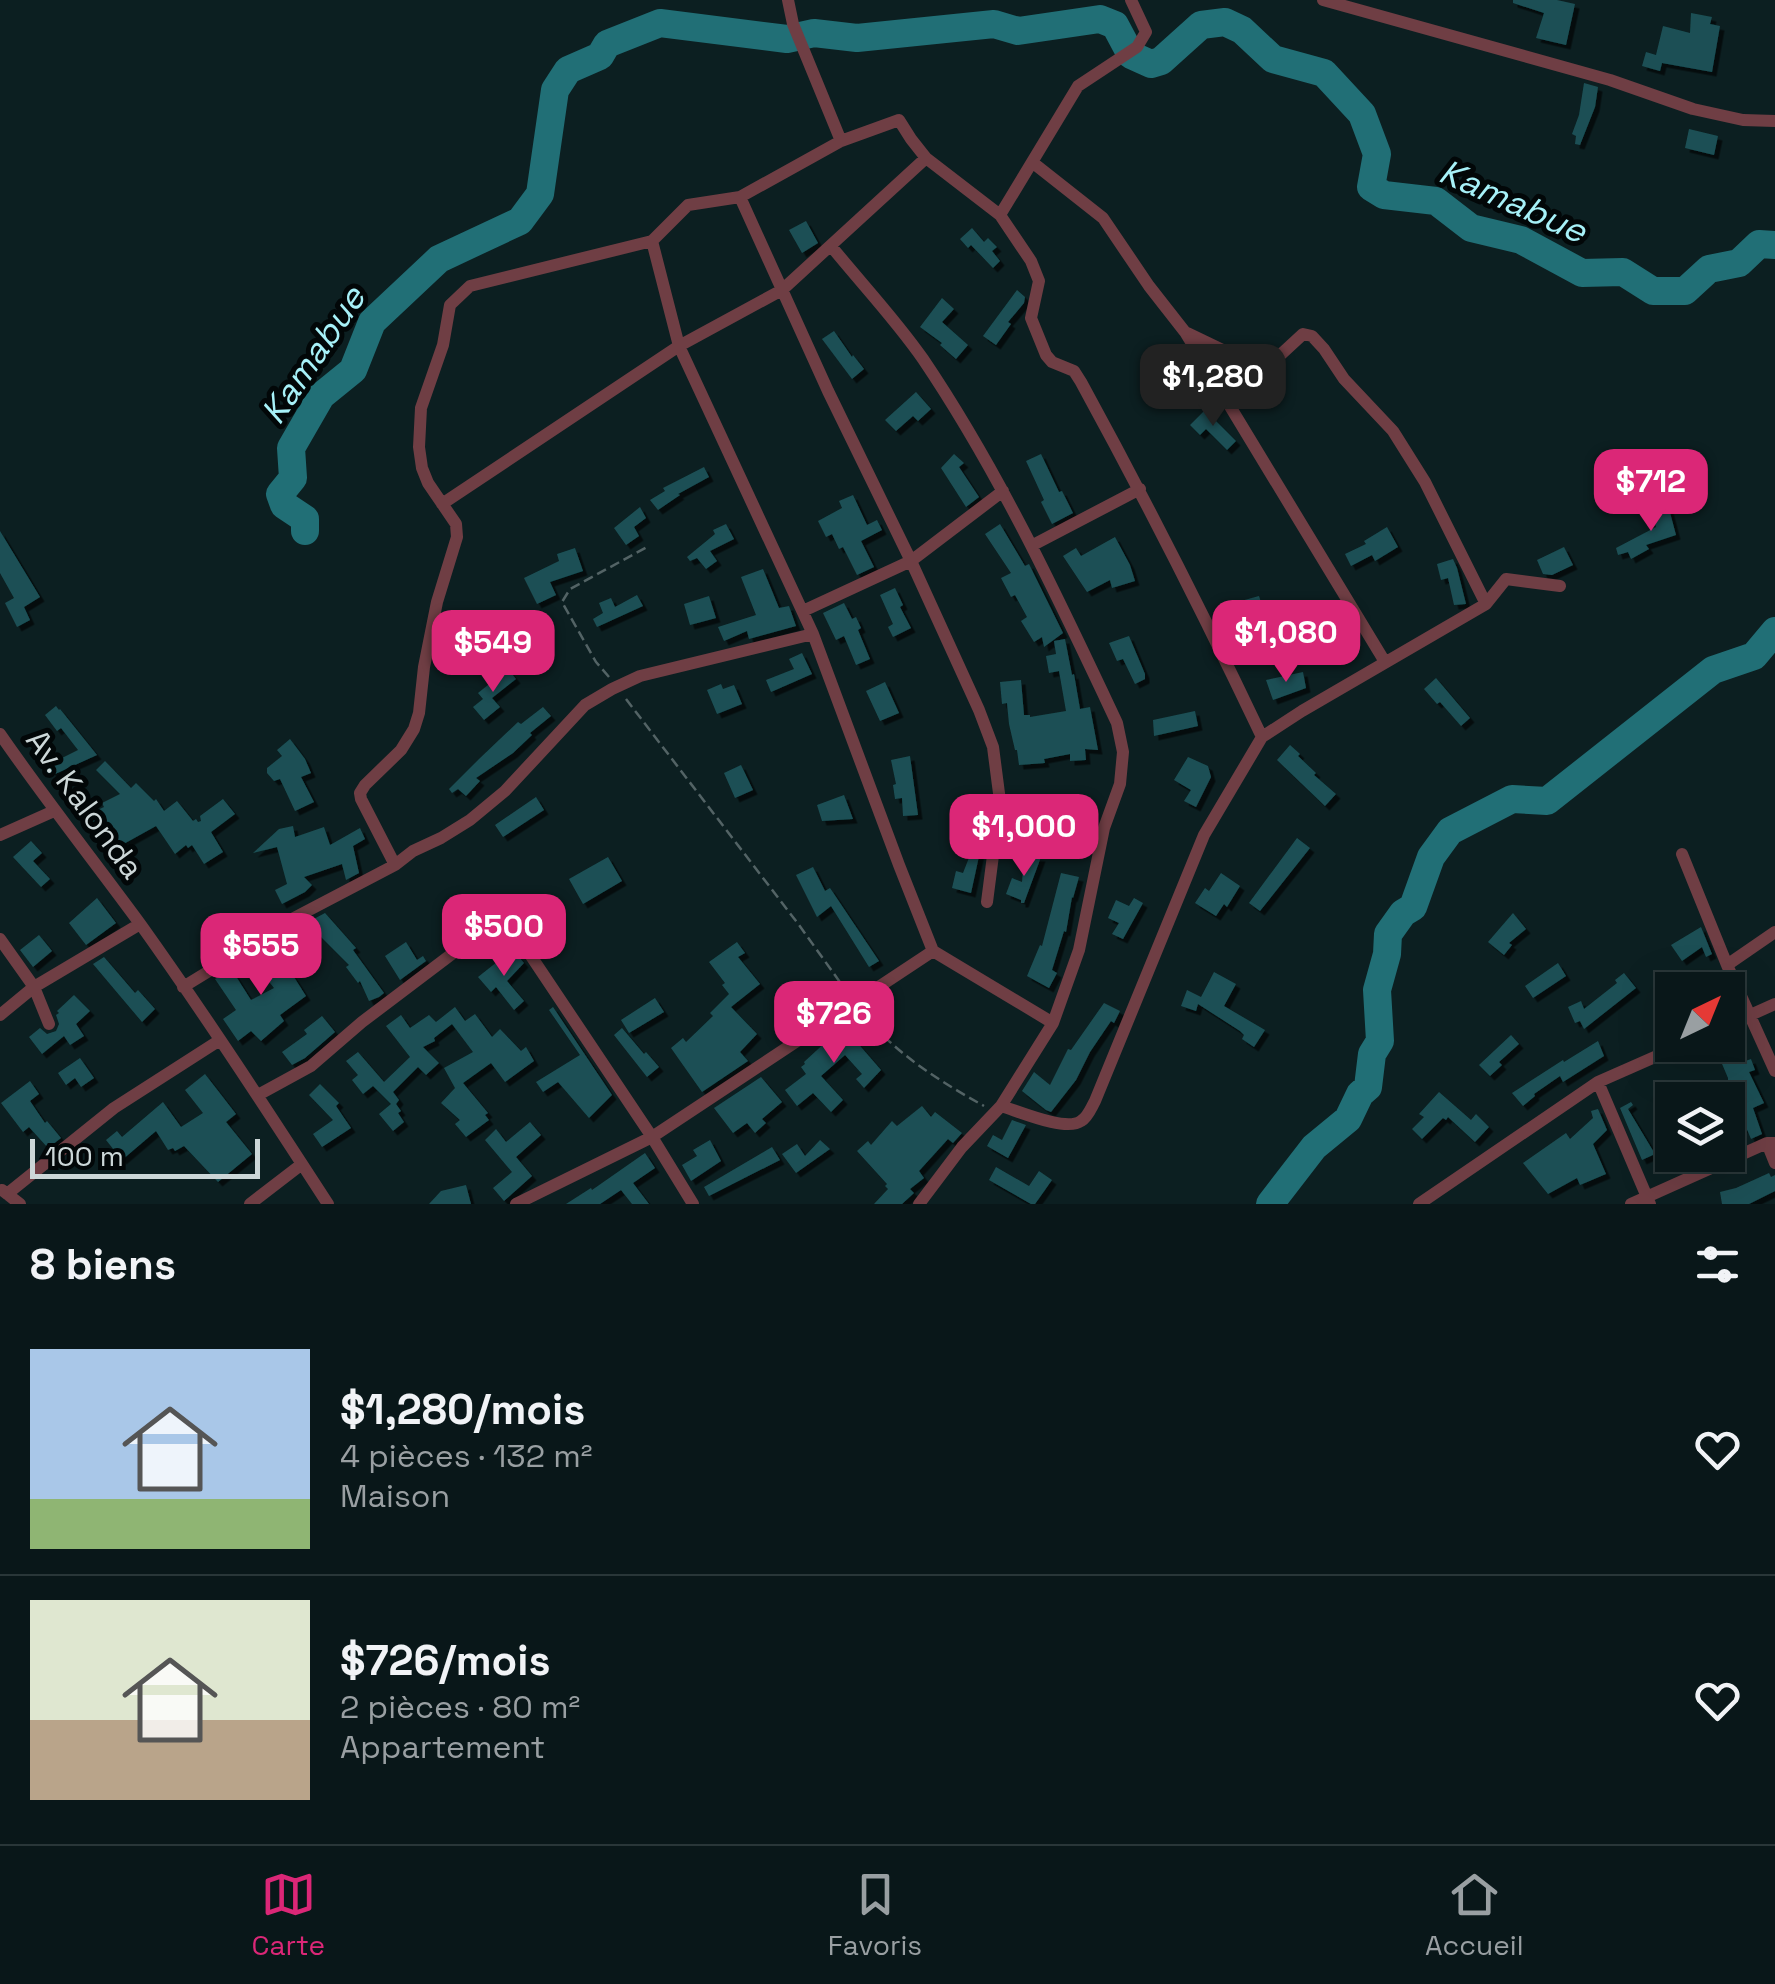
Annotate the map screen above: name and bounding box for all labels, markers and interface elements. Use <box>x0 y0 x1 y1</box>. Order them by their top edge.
water label: Kamabue <box>1433 149 1595 253</box>
water label: Kamabue <box>251 277 376 432</box>
pin: $1,280 <box>1132 344 1294 429</box>
text: $1,280 <box>1162 356 1264 396</box>
pin: $712 <box>1592 449 1710 534</box>
text: $712 <box>1616 461 1686 501</box>
pin: $1,080 <box>1205 600 1367 685</box>
pin: $549 <box>434 610 552 695</box>
text: $1,080 <box>1234 612 1338 652</box>
text: $549 <box>454 622 532 662</box>
street label: Av. Kalonda <box>17 721 153 887</box>
pin: $1,000 <box>943 794 1105 879</box>
text: $1,000 <box>971 806 1077 846</box>
pin: $500 <box>445 894 563 979</box>
text: $500 <box>464 906 544 946</box>
pin: $555 <box>202 913 320 998</box>
text: $555 <box>223 925 300 965</box>
north arrow <box>1655 972 1745 1062</box>
map controls <box>1655 972 1745 1172</box>
pin: $726 <box>775 981 893 1066</box>
text: $726 <box>796 993 872 1033</box>
button: layers <box>1655 1082 1745 1172</box>
scale bar <box>30 1134 260 1178</box>
text: 100 m <box>45 1138 124 1174</box>
icon: filters <box>1690 1237 1745 1292</box>
text: 8 biens <box>30 1238 176 1291</box>
text: $1,280/mois <box>340 1383 585 1436</box>
icon: home <box>110 1389 230 1509</box>
icon: heart <box>1690 1422 1745 1477</box>
text: 4 pièces · 132 m² <box>340 1436 592 1476</box>
text: Maison <box>340 1476 450 1516</box>
text: $726/mois <box>340 1634 551 1687</box>
icon: home <box>110 1640 230 1760</box>
icon: heart <box>1690 1673 1745 1728</box>
text: 2 pièces · 80 m² <box>340 1687 580 1727</box>
text: Appartement <box>340 1727 545 1767</box>
tab: Carte <box>251 1867 325 1963</box>
tab: Favoris <box>828 1867 922 1963</box>
tab: Accueil <box>1425 1867 1524 1963</box>

